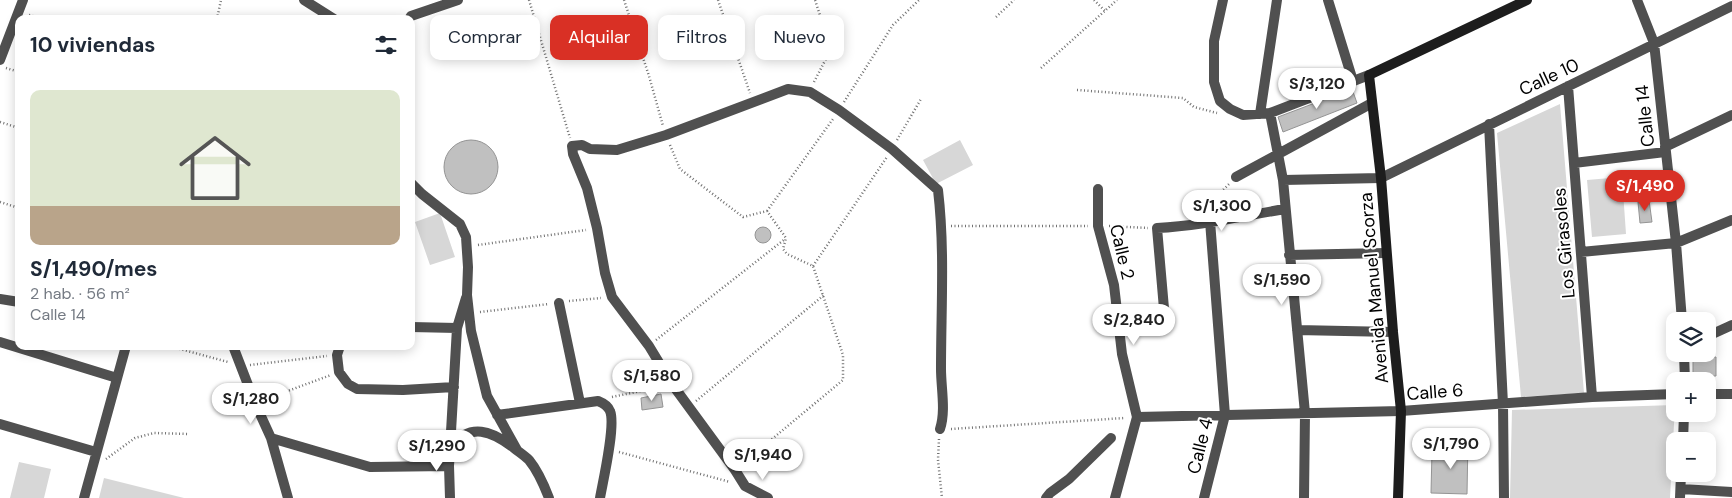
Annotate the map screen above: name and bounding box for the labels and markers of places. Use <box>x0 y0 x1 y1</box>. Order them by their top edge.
pin: S/3,120 <box>1271 68 1363 110</box>
pin: S/1,490 <box>1599 170 1691 212</box>
pin: S/1,300 <box>1176 190 1268 232</box>
pin: S/1,590 <box>1236 264 1328 306</box>
pin: S/2,840 <box>1088 304 1180 346</box>
pin: S/1,580 <box>606 360 698 402</box>
pin: S/1,280 <box>205 382 297 425</box>
pin: S/1,790 <box>1405 428 1497 470</box>
pin: S/1,290 <box>391 430 483 472</box>
pin: S/1,940 <box>717 438 809 481</box>

